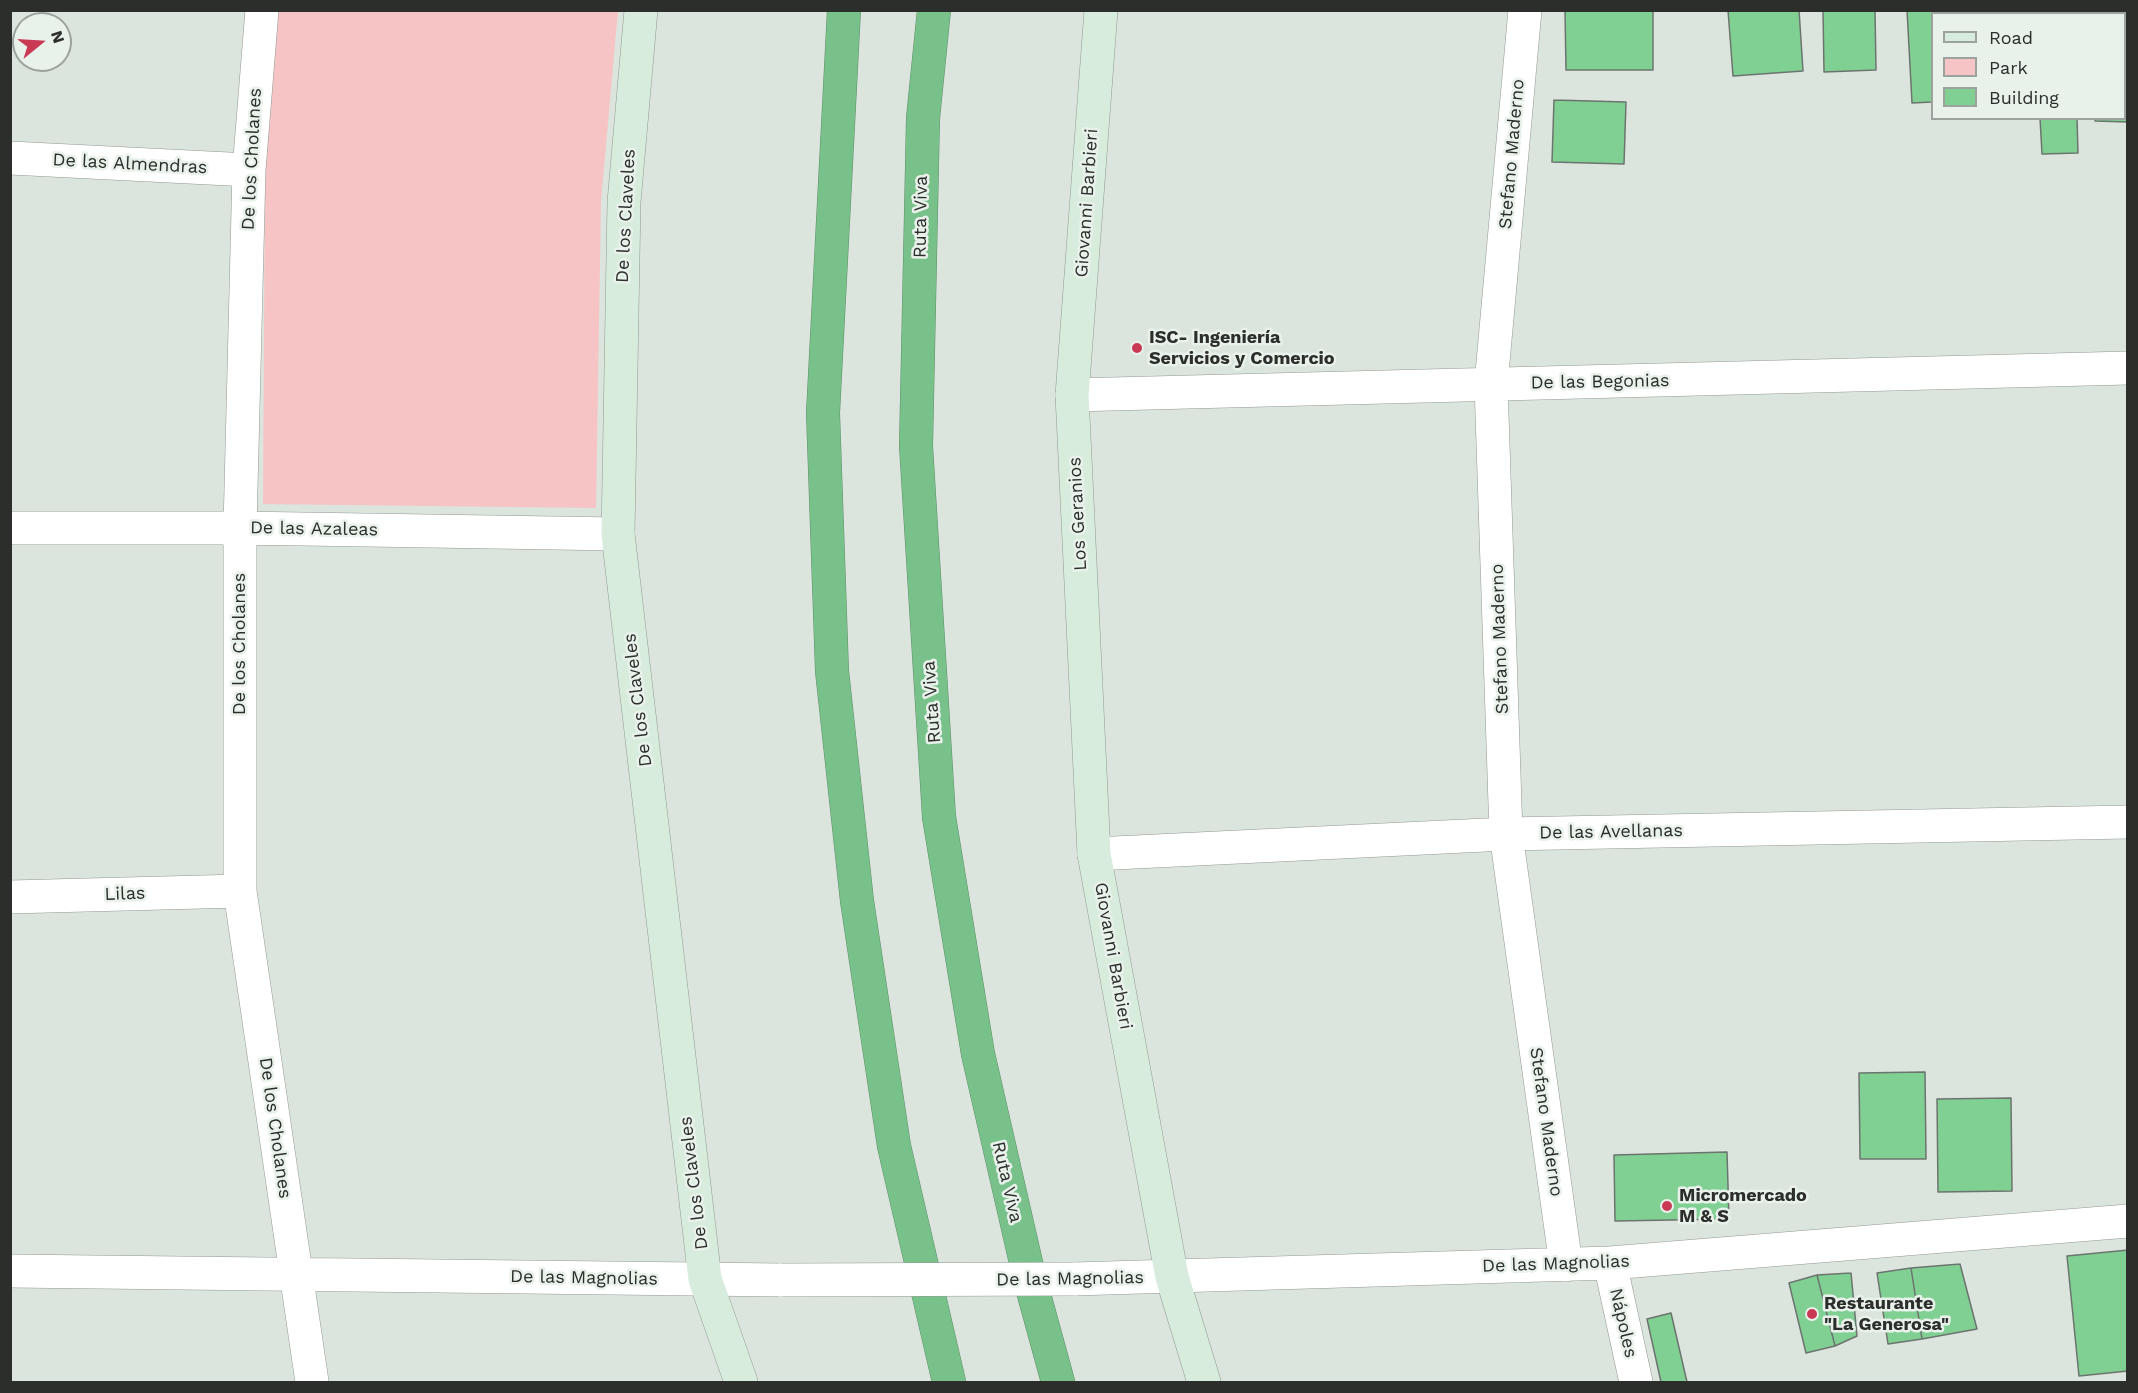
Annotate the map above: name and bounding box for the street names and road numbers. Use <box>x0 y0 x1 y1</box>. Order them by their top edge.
street label: Stefano Maderno <box>1495 78 1529 230</box>
street label: De los Cholanes <box>237 87 267 231</box>
street label: Giovanni Barbieri <box>1071 128 1103 278</box>
street label: De los Claveles <box>612 148 640 284</box>
street label: De las Almendras <box>52 149 208 179</box>
street label: Ruta Viva <box>909 176 933 258</box>
street label: De las Begonias <box>1530 370 1670 394</box>
street label: Los Geranios <box>1064 457 1092 571</box>
street label: De las Azaleas <box>250 517 378 541</box>
street label: Stefano Maderno <box>1487 563 1513 715</box>
street label: De los Cholanes <box>229 573 251 715</box>
street label: De los Claveles <box>619 632 657 768</box>
street label: Ruta Viva <box>918 660 946 744</box>
street label: De las Avellanas <box>1539 820 1683 844</box>
street label: Giovanni Barbieri <box>1089 881 1137 1031</box>
street label: Lilas <box>104 882 146 906</box>
street label: Stefano Maderno <box>1525 1046 1567 1198</box>
street label: De los Cholanes <box>254 1056 296 1200</box>
street label: De los Claveles <box>675 1115 713 1251</box>
street label: Ruta Viva <box>987 1139 1027 1225</box>
street label: De las Magnolias <box>1482 1251 1630 1277</box>
street label: De las Magnolias <box>510 1266 658 1290</box>
street label: De las Magnolias <box>996 1267 1144 1291</box>
street label: Nápoles <box>1605 1286 1641 1360</box>

